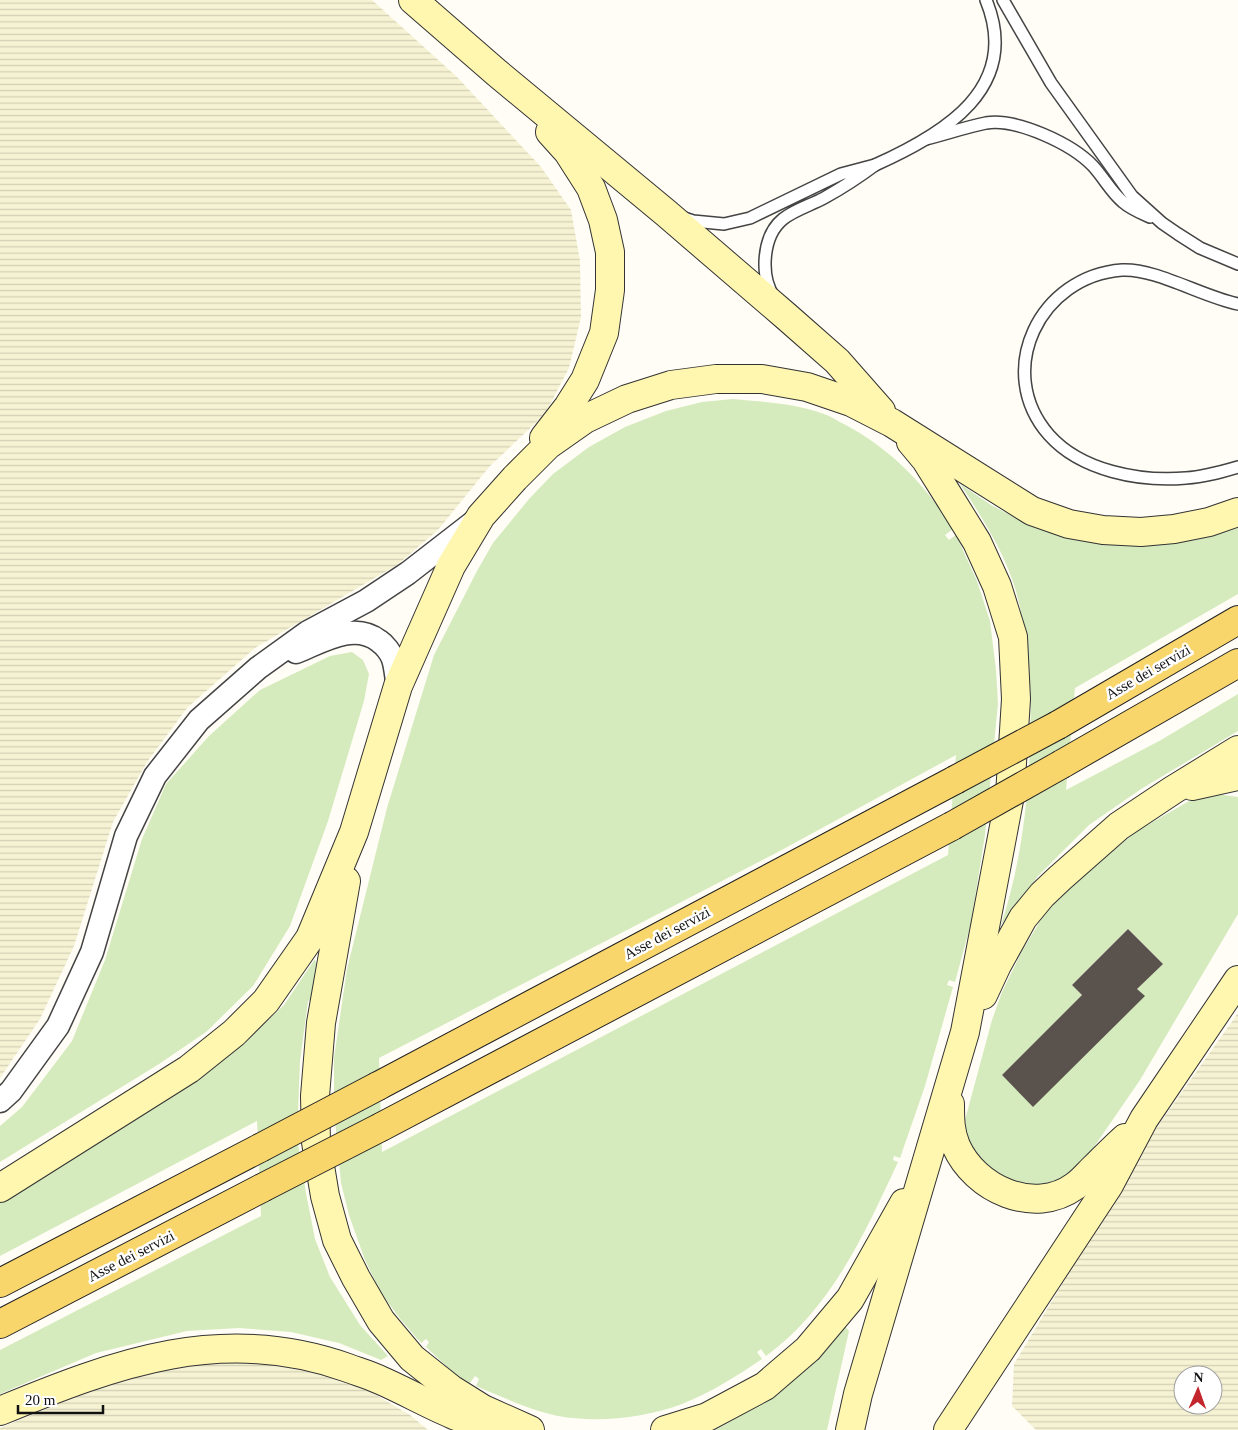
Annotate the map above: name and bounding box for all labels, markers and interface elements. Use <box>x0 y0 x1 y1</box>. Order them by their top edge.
street label: Asse dei servizi <box>1103 641 1193 703</box>
street label: Asse dei servizi <box>621 904 713 962</box>
street label: Asse dei servizi <box>85 1227 177 1285</box>
north arrow <box>1173 1365 1223 1415</box>
text: N <box>1193 1370 1204 1385</box>
scale bar <box>18 1382 102 1414</box>
text: 20 m <box>25 1392 56 1408</box>

